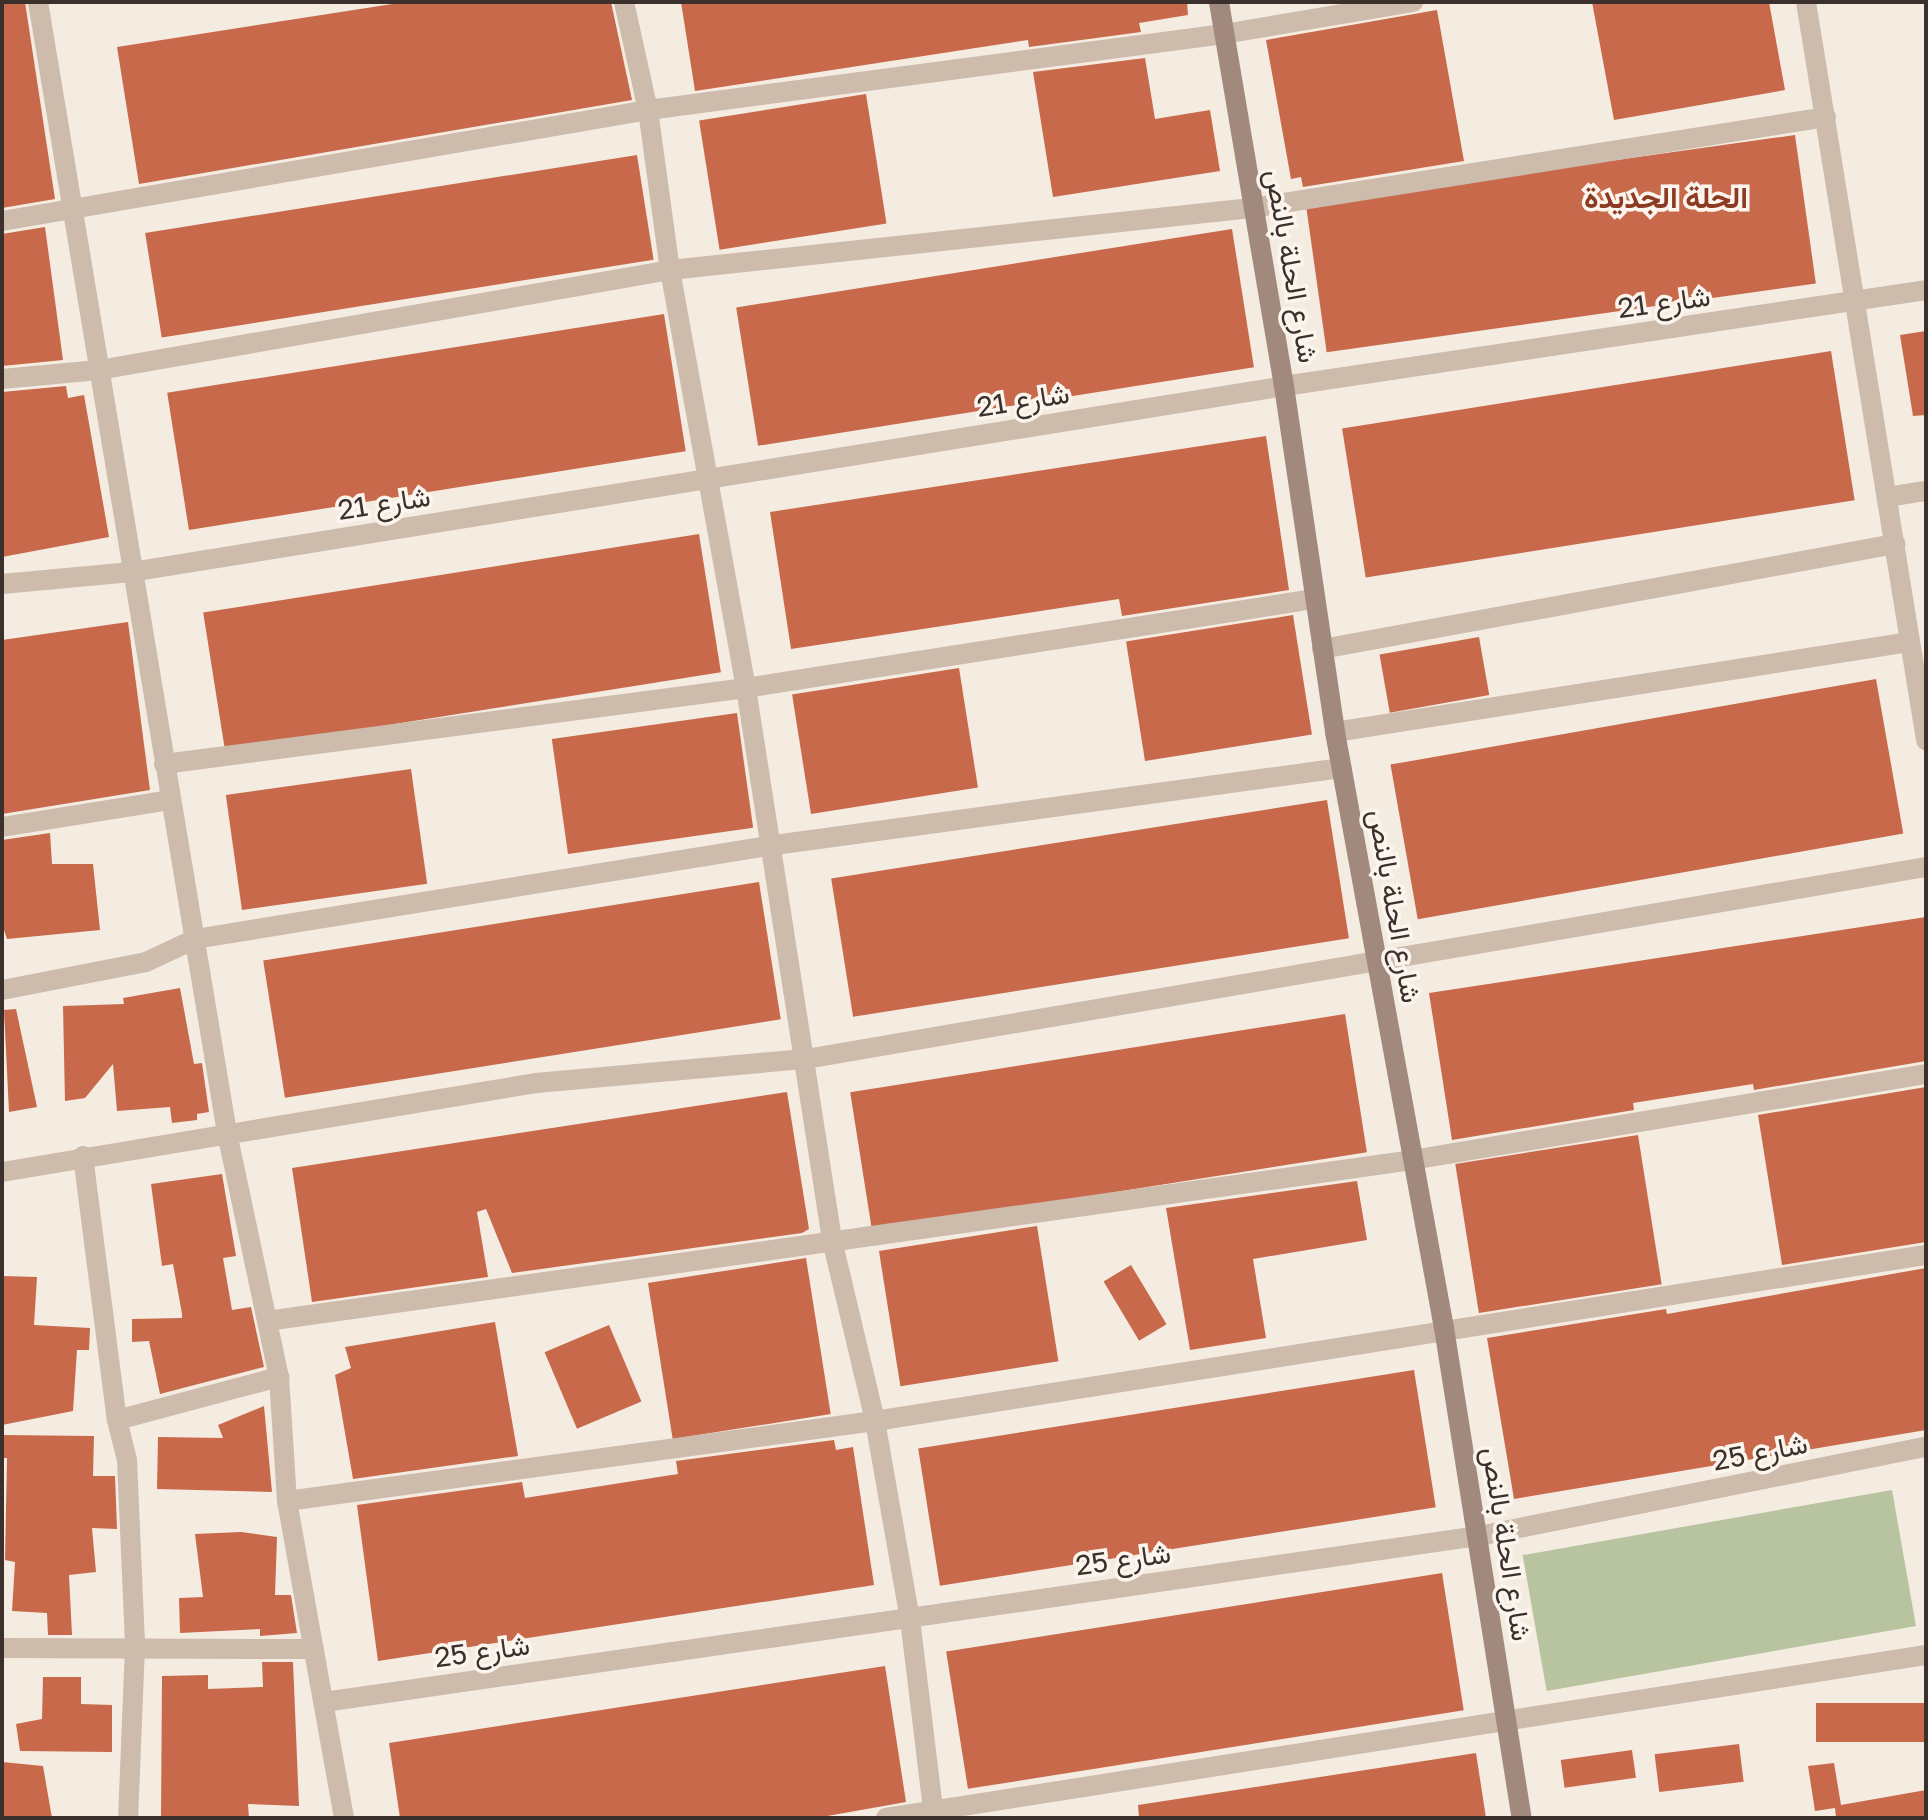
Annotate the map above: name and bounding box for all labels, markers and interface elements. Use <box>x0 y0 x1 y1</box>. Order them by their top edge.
street label: شارع الحلة بالنص <box>1258 167 1326 365</box>
district label: الحلة الجديدة <box>1584 179 1748 215</box>
street label: شارع 21 <box>1616 279 1712 325</box>
street label: شارع 21 <box>974 376 1072 424</box>
street label: شارع 21 <box>335 479 433 527</box>
street label: شارع الحلة بالنص <box>1361 807 1429 1005</box>
street label: شارع 25 <box>1710 1426 1810 1478</box>
street label: شارع الحلة بالنص <box>1475 1445 1539 1643</box>
street label: شارع 25 <box>1073 1536 1173 1582</box>
street label: شارع 25 <box>432 1628 532 1674</box>

